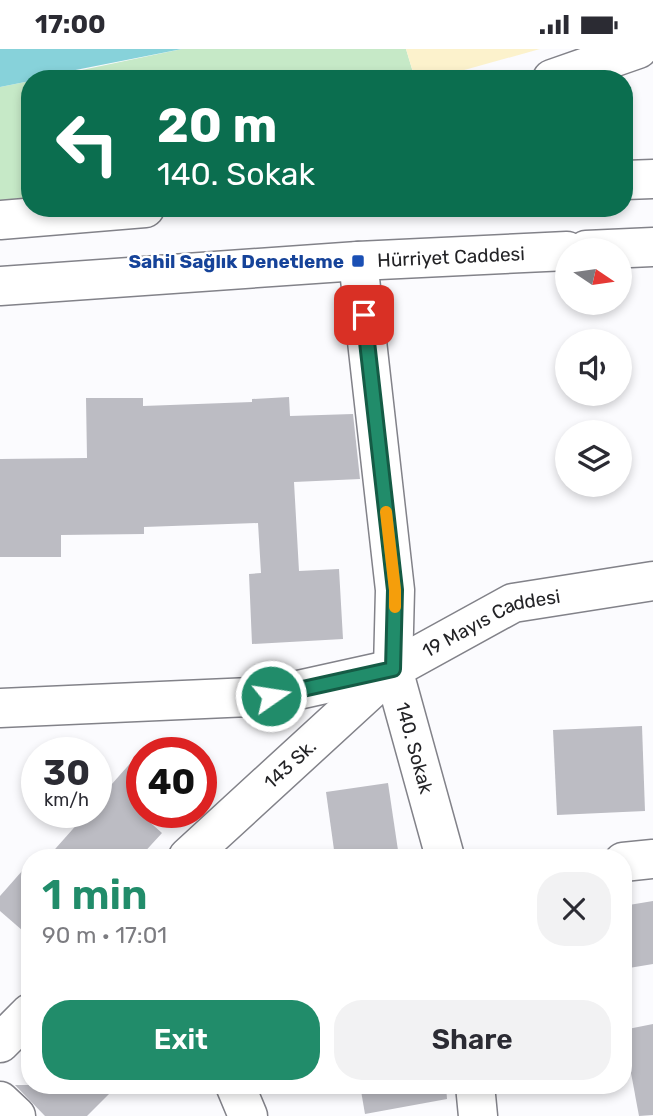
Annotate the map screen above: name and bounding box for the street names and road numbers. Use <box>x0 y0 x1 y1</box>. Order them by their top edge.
street label: Hürriyet Caddesi <box>377 242 525 272</box>
street label: 19 Mayıs Caddesi <box>418 585 562 663</box>
street label: 140. Sokak <box>391 700 438 797</box>
street label: 143 Sk. <box>259 735 321 794</box>

